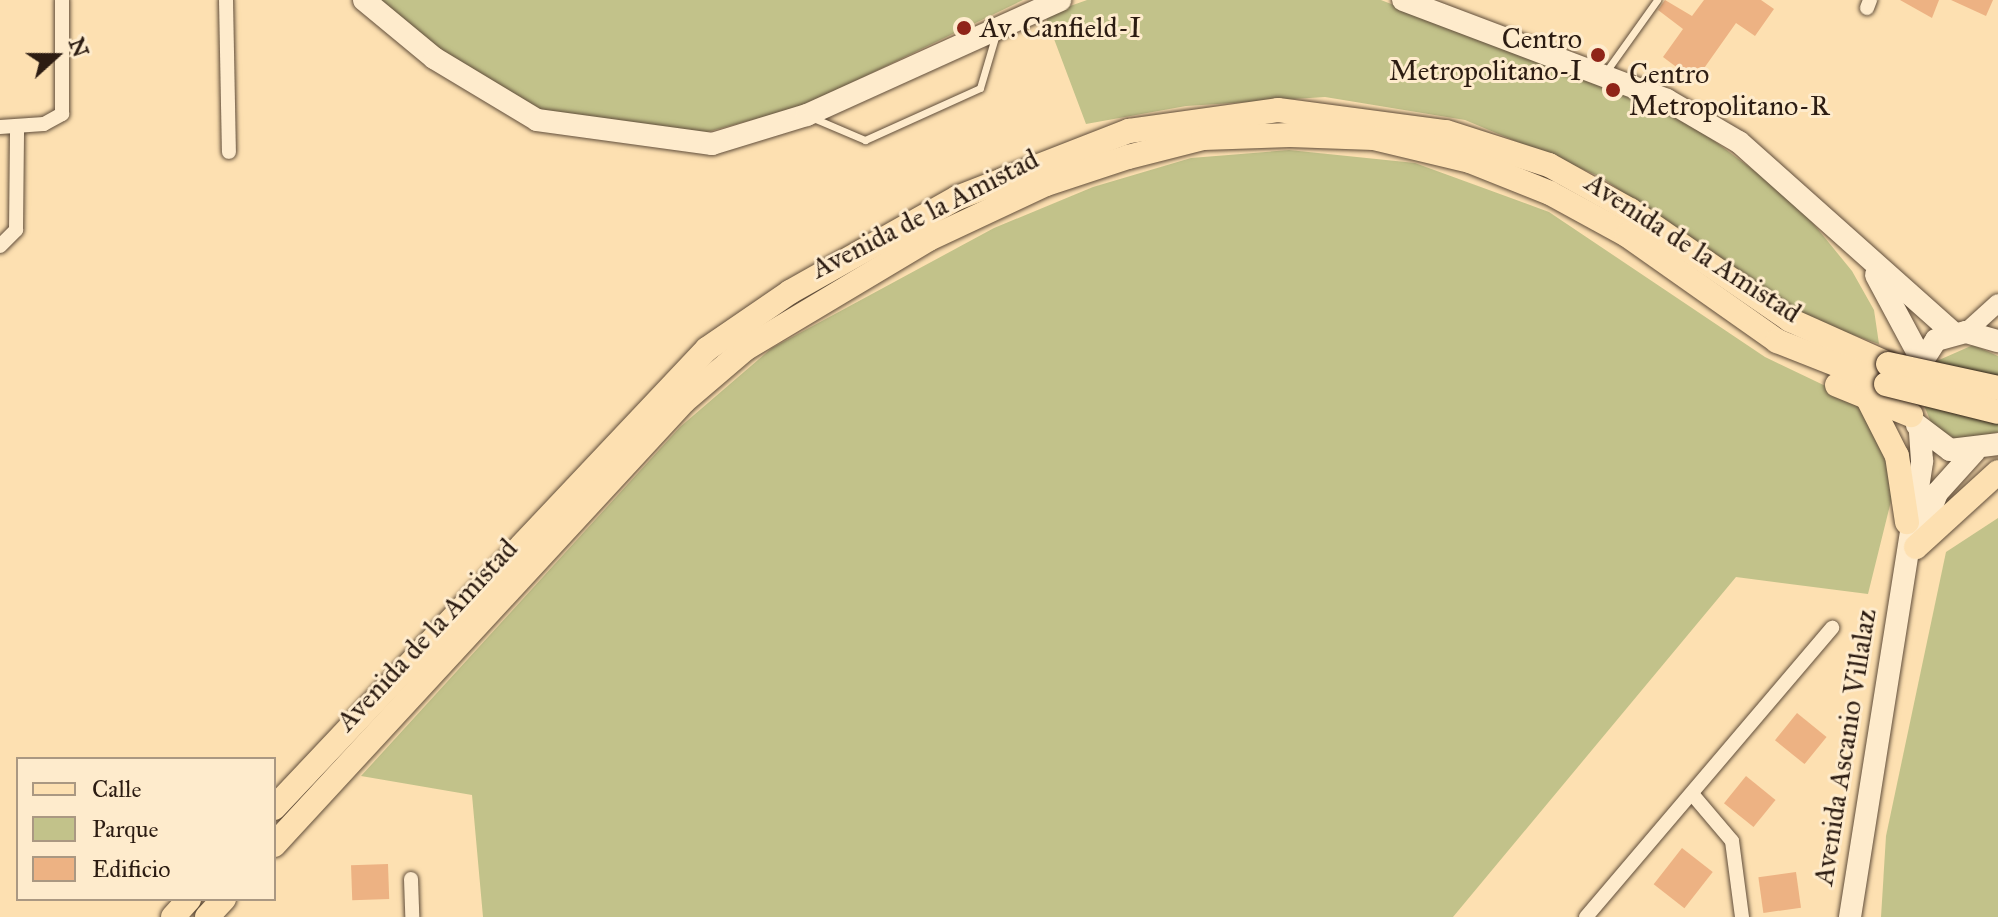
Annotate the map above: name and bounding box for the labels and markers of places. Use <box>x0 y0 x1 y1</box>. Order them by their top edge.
place label: Av. Canfield-I <box>980 11 1141 45</box>
marker: Av. Canfield-I <box>955 19 973 37</box>
place label: Centro Metropolitano-I <box>1389 22 1582 88</box>
marker: Centro Metropolitano-I <box>1589 46 1607 64</box>
place label: Centro Metropolitano-R <box>1629 57 1830 123</box>
marker: Centro Metropolitano-R <box>1604 81 1622 99</box>

